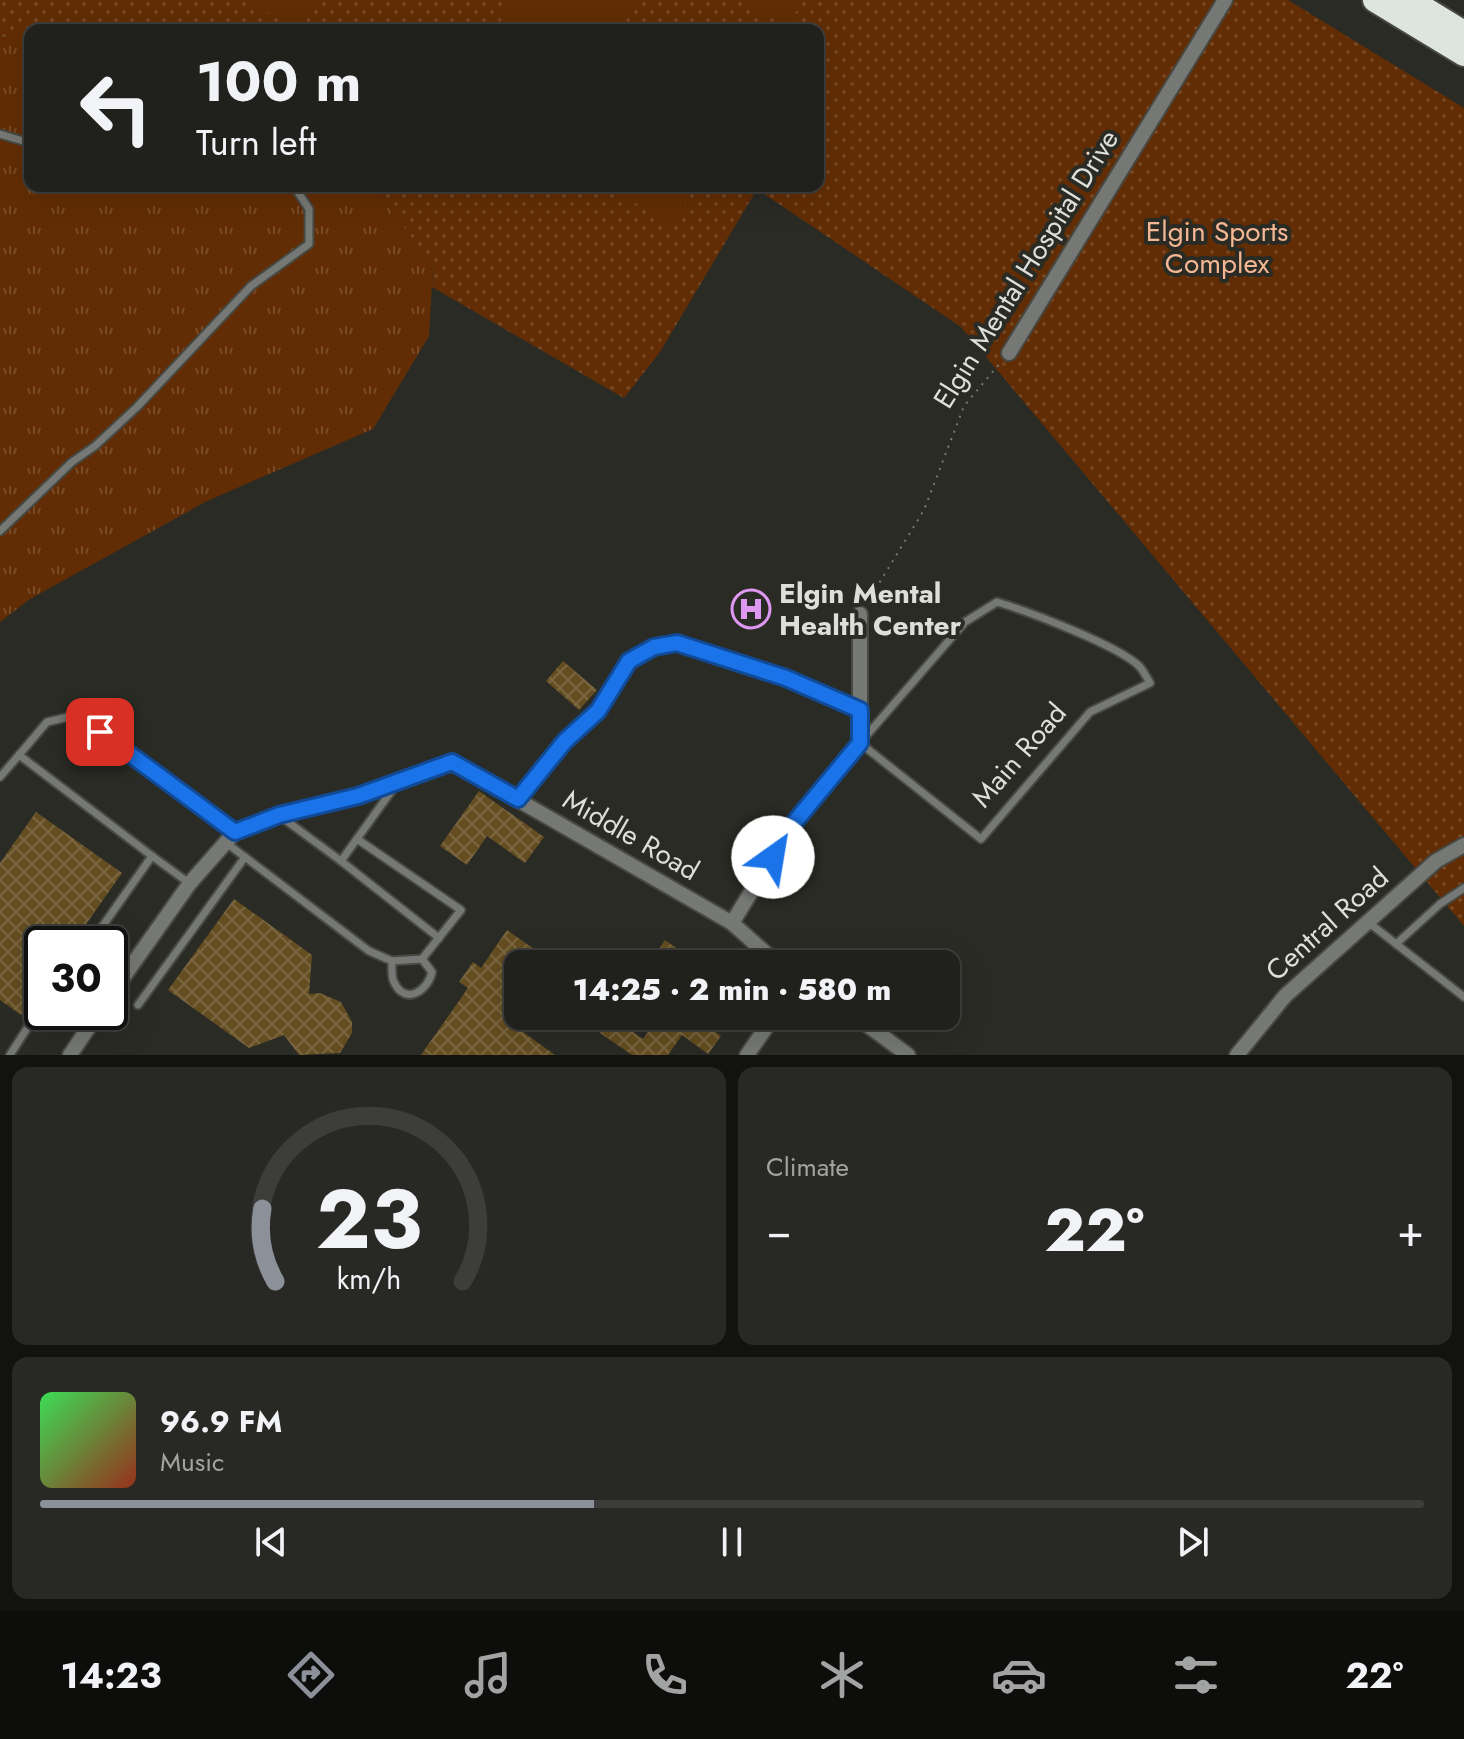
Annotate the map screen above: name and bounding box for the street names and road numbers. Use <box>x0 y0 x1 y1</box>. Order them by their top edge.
street label: Elgin Mental Hospital Drive <box>923 122 1129 416</box>
street label: Main Road <box>962 694 1076 816</box>
street label: Middle Road <box>555 779 707 891</box>
street label: Central Road <box>1256 857 1398 991</box>

